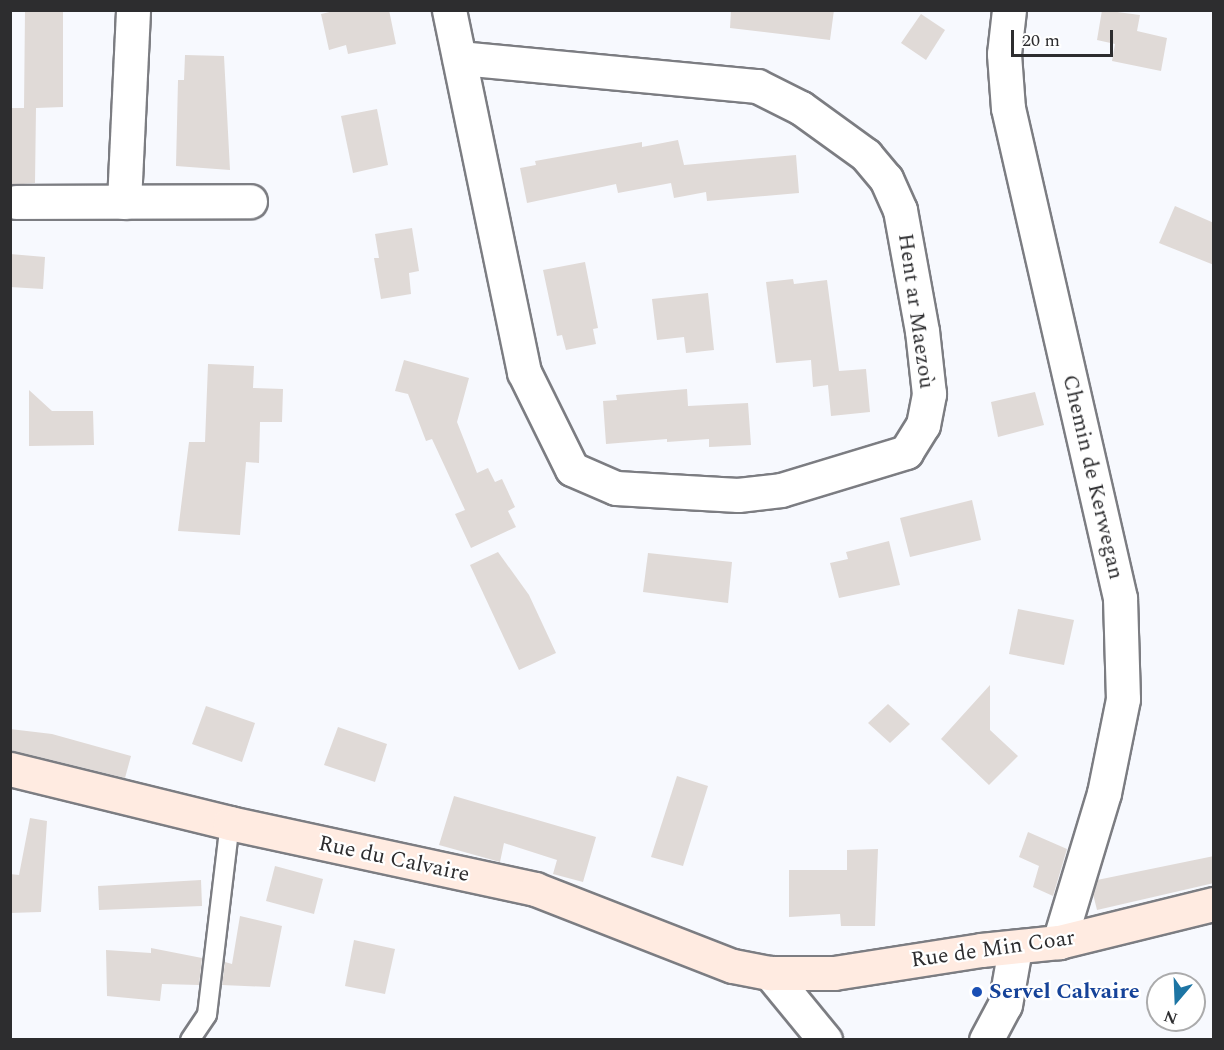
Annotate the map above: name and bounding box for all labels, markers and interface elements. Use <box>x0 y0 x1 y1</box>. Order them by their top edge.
scale bar <box>1014 18 1116 56</box>
text: 20 m <box>1022 27 1060 54</box>
street label: Hent ar Maezoù <box>892 232 940 390</box>
street label: Chemin de Kerwegan <box>1057 372 1129 582</box>
street label: Rue du Calvaire <box>316 830 472 888</box>
street label: Rue de Min Coar <box>909 924 1077 974</box>
north arrow <box>1146 972 1206 1032</box>
place label: Servel Calvaire <box>989 979 1140 1005</box>
marker: Servel Calvaire <box>970 985 984 999</box>
text: N <box>1161 1004 1181 1031</box>

